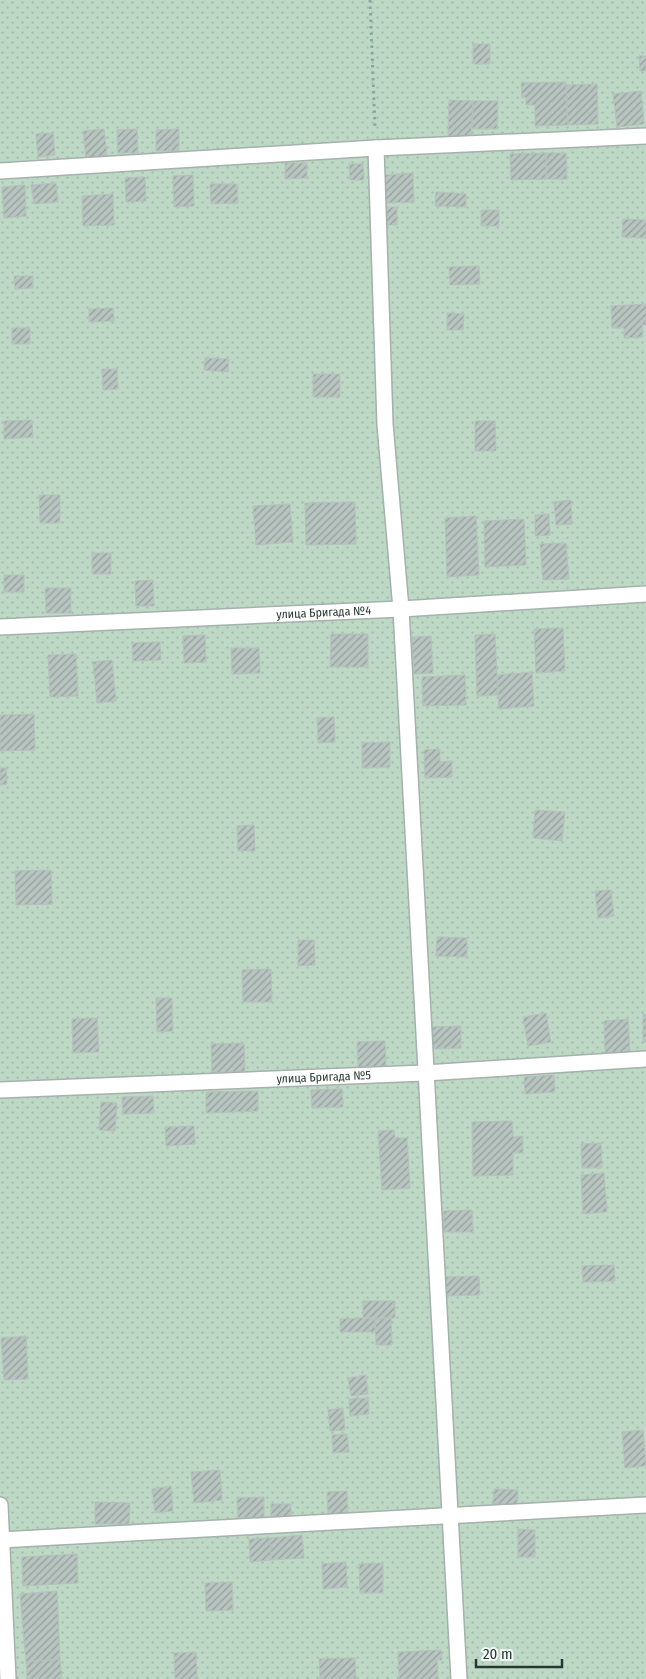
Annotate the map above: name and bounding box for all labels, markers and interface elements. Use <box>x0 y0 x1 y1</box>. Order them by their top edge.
street label: улица Бригада №4 <box>276 603 372 622</box>
street label: улица Бригада №5 <box>276 1068 372 1086</box>
scale bar <box>476 1636 562 1668</box>
text: 20 m <box>483 1645 513 1663</box>

